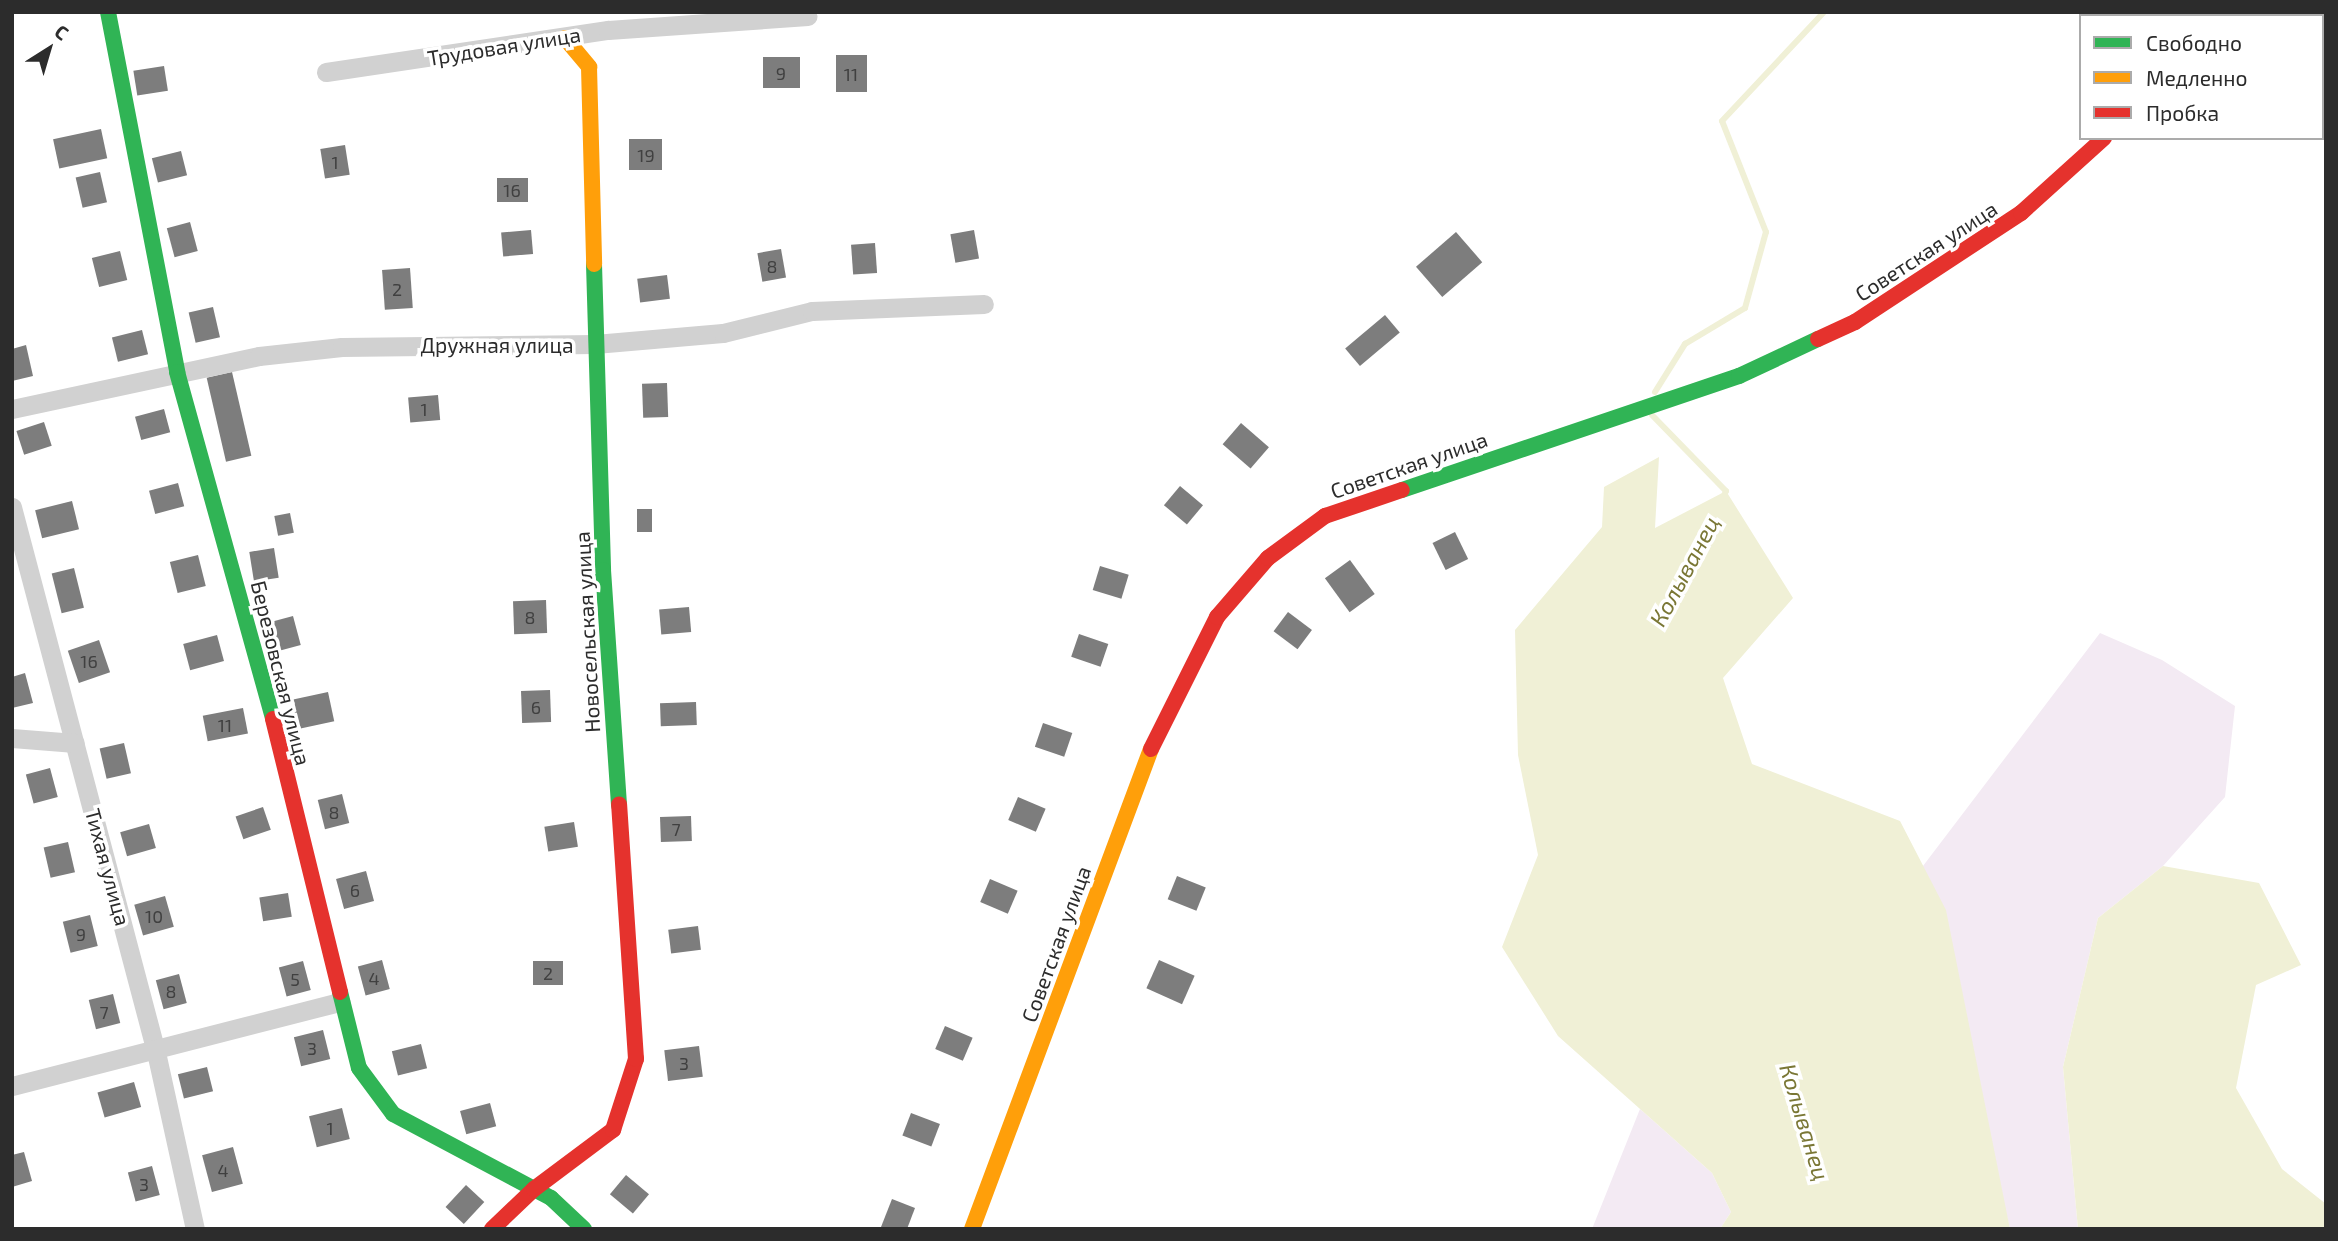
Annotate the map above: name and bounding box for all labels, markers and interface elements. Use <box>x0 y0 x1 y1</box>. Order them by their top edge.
north arrow <box>14 14 84 84</box>
legend <box>2079 14 2324 140</box>
text: С <box>51 19 73 44</box>
street label: Трудовая улица <box>425 21 583 71</box>
text: Свободно <box>2146 30 2242 55</box>
house number: 9 <box>776 62 786 84</box>
house number: 11 <box>844 63 858 85</box>
text: Медленно <box>2146 65 2248 90</box>
text: Пробка <box>2146 100 2219 125</box>
house number: 19 <box>637 144 655 166</box>
house number: 1 <box>331 151 339 173</box>
house number: 16 <box>503 179 521 201</box>
street label: Советская улица <box>1850 196 2002 306</box>
house number: 8 <box>767 255 777 277</box>
house number: 2 <box>392 278 402 300</box>
street label: Дружная улица <box>421 332 573 358</box>
house number: 1 <box>420 398 428 420</box>
street label: Советская улица <box>1327 426 1491 504</box>
water label: Колыванец <box>1643 511 1725 631</box>
street label: Новосельская улица <box>569 531 605 733</box>
street label: Березовская улица <box>246 578 316 768</box>
house number: 8 <box>525 606 535 628</box>
house number: 16 <box>80 650 98 672</box>
house number: 6 <box>531 696 541 718</box>
house number: 11 <box>218 714 232 736</box>
house number: 8 <box>329 801 339 823</box>
street label: Тихая улица <box>80 806 136 928</box>
house number: 7 <box>671 818 681 840</box>
street label: Советская улица <box>1016 862 1096 1026</box>
house number: 6 <box>350 879 360 901</box>
house number: 10 <box>145 905 163 927</box>
house number: 9 <box>76 923 86 945</box>
house number: 2 <box>543 962 553 984</box>
house number: 4 <box>368 967 380 989</box>
house number: 5 <box>290 968 300 990</box>
house number: 8 <box>166 980 176 1002</box>
house number: 7 <box>99 1001 109 1023</box>
house number: 3 <box>307 1037 317 1059</box>
house number: 3 <box>679 1052 689 1074</box>
water label: Колыванец <box>1774 1060 1836 1184</box>
house number: 1 <box>326 1117 334 1139</box>
house number: 4 <box>217 1159 229 1181</box>
house number: 3 <box>139 1173 149 1195</box>

